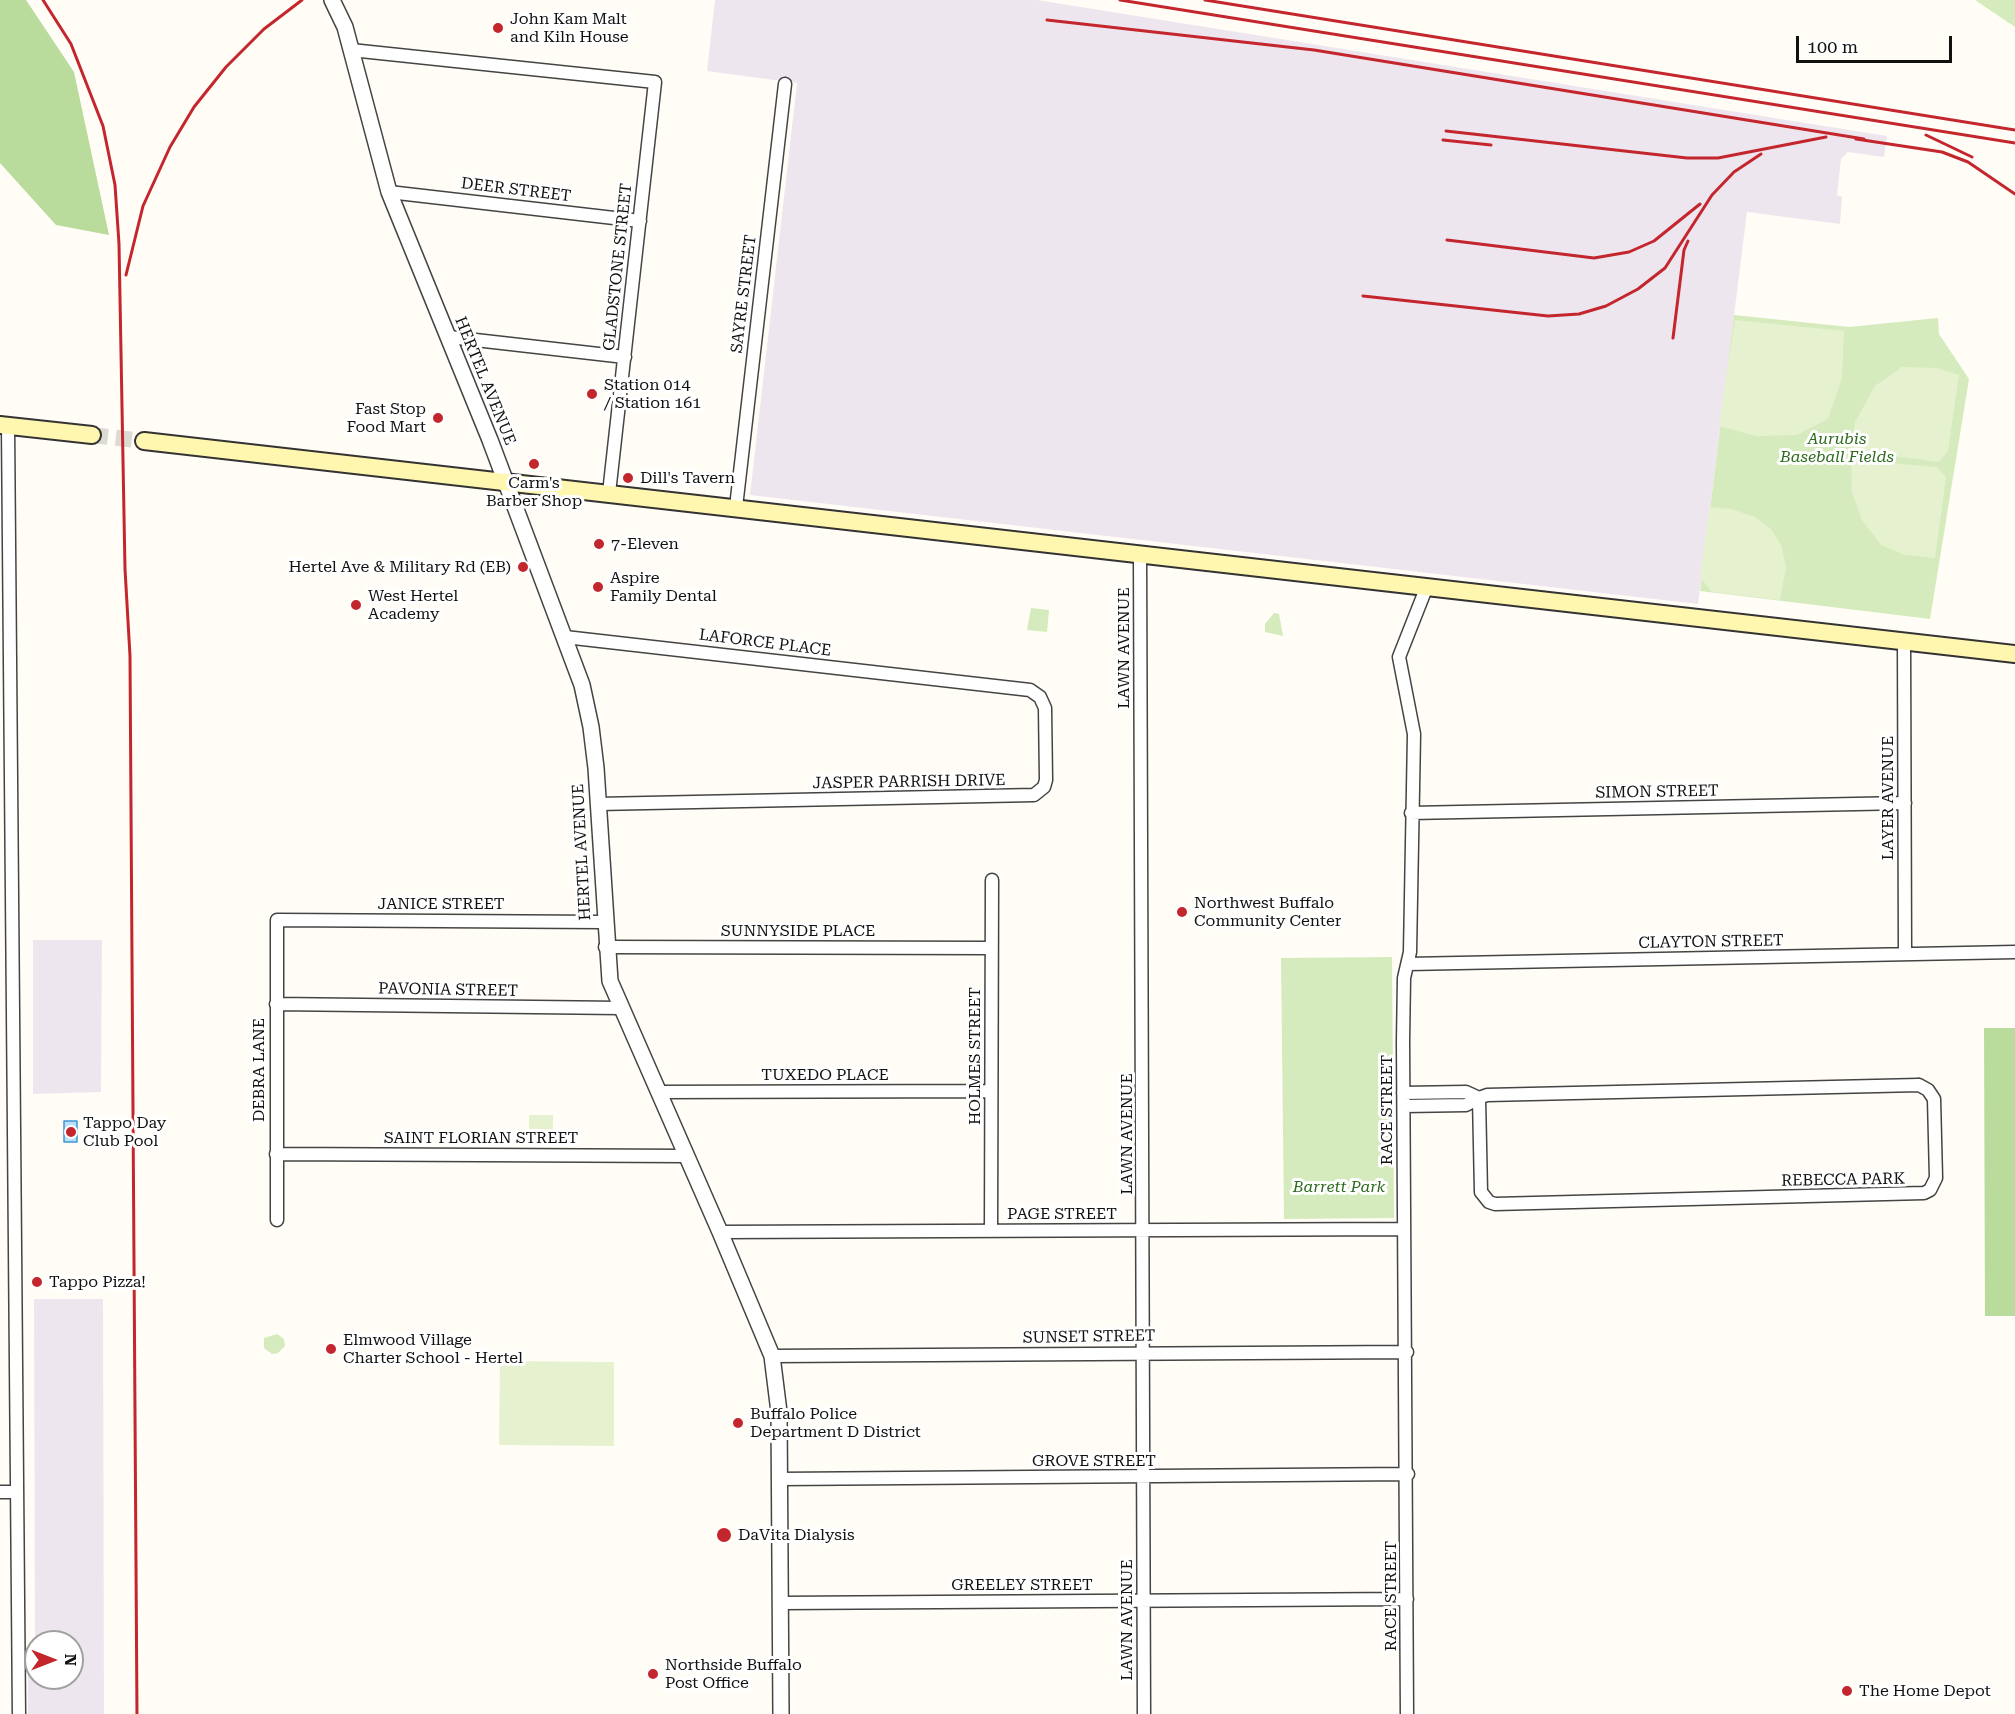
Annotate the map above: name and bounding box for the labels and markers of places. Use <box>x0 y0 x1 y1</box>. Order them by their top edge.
place label: John Kam Malt and Kiln House <box>510 9 629 47</box>
marker: John Kam Malt and Kiln House <box>491 21 505 35</box>
place label: Station 014 / Station 161 <box>604 375 701 413</box>
marker: Station 014 / Station 161 <box>585 387 599 401</box>
place label: Fast Stop Food Mart <box>347 399 426 437</box>
marker: Fast Stop Food Mart <box>431 411 445 425</box>
marker: Carm's Barber Shop <box>527 457 541 471</box>
place label: Dill's Tavern <box>640 468 735 488</box>
marker: Dill's Tavern <box>621 471 635 485</box>
place label: Carm's Barber Shop <box>486 473 582 511</box>
place label: 7-Eleven <box>611 534 679 554</box>
marker: 7-Eleven <box>592 537 606 551</box>
place label: Hertel Ave & Military Rd (EB) <box>289 557 511 577</box>
marker: Hertel Ave & Military Rd (EB) <box>516 560 530 574</box>
place label: Aspire Family Dental <box>610 568 717 606</box>
marker: Aspire Family Dental <box>591 580 605 594</box>
place label: West Hertel Academy <box>368 586 458 624</box>
marker: West Hertel Academy <box>349 598 363 612</box>
place label: Northwest Buffalo Community Center <box>1194 893 1341 931</box>
marker: Northwest Buffalo Community Center <box>1175 905 1189 919</box>
place label: Tappo Day Club Pool <box>83 1113 166 1151</box>
marker: Tappo Day Club Pool <box>64 1125 78 1139</box>
place label: Tappo Pizza! <box>49 1272 146 1292</box>
marker: Tappo Pizza! <box>30 1275 44 1289</box>
place label: Elmwood Village Charter School - Hertel <box>343 1330 523 1368</box>
marker: Elmwood Village Charter School - Hertel <box>324 1342 338 1356</box>
place label: Buffalo Police Department D District <box>750 1404 921 1442</box>
marker: Buffalo Police Department D District <box>731 1416 745 1430</box>
place label: DaVita Dialysis <box>738 1525 855 1545</box>
marker: DaVita Dialysis <box>715 1526 733 1544</box>
place label: Northside Buffalo Post Office <box>665 1655 802 1693</box>
marker: Northside Buffalo Post Office <box>646 1667 660 1681</box>
place label: The Home Depot <box>1859 1681 1991 1701</box>
marker: The Home Depot <box>1840 1684 1854 1698</box>

